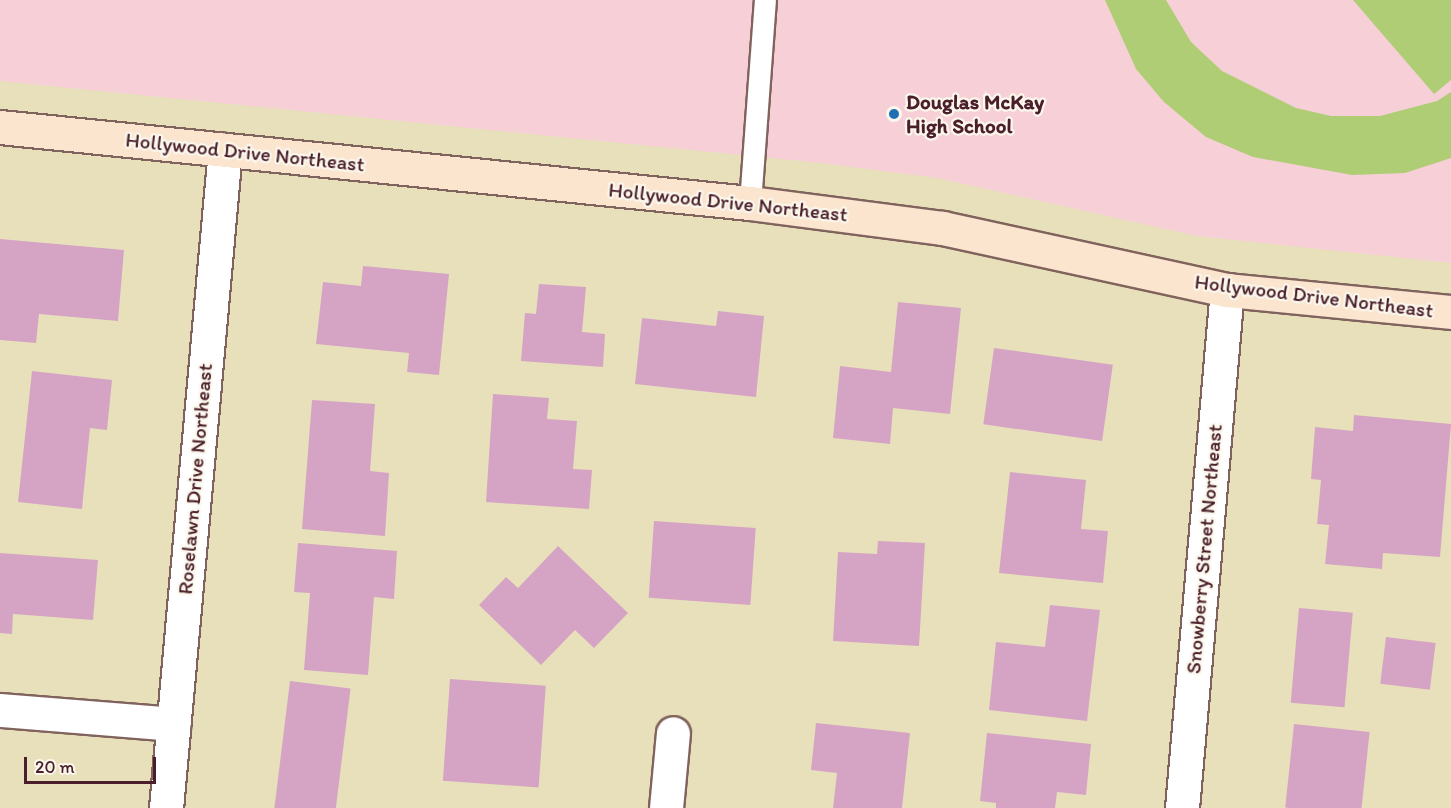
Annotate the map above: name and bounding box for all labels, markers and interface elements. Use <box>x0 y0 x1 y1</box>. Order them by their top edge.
place label: Douglas McKay High School <box>906 89 1044 139</box>
marker: Douglas McKay High School <box>887 107 901 121</box>
street label: Hollywood Drive Northeast <box>124 127 366 177</box>
street label: Hollywood Drive Northeast <box>607 177 849 227</box>
street label: Hollywood Drive Northeast <box>1193 269 1435 323</box>
street label: Roselawn Drive Northeast <box>172 362 218 596</box>
street label: Snowberry Street Northeast <box>1181 423 1227 675</box>
scale bar <box>27 745 159 783</box>
text: 20 m <box>35 756 75 778</box>

